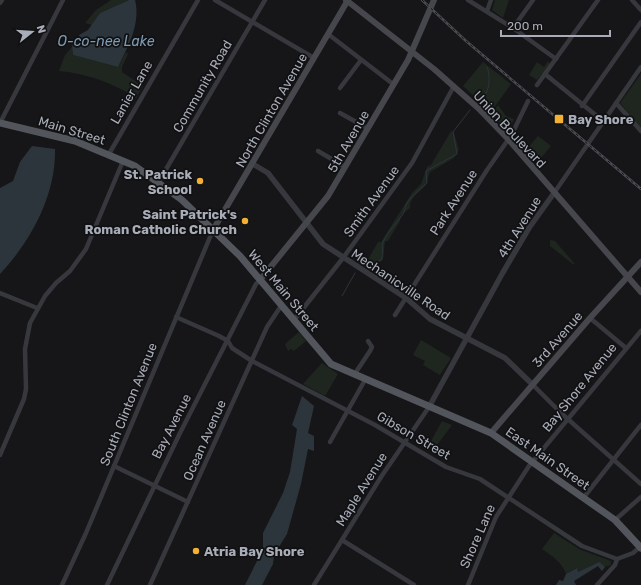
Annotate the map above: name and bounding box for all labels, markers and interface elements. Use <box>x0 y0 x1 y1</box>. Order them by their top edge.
north arrow <box>12 12 52 52</box>
scale bar <box>501 12 610 38</box>
text: 200 m <box>507 19 543 33</box>
text: N <box>34 24 48 35</box>
water label: O-co-nee Lake <box>57 33 155 50</box>
street label: Community Road <box>170 37 235 135</box>
street label: North Clinton Avenue <box>233 51 310 170</box>
street label: Lanier Lane <box>107 58 156 126</box>
street label: Union Boulevard <box>470 88 549 171</box>
street label: 5th Avenue <box>325 108 372 175</box>
place label: Bay Shore <box>568 112 634 127</box>
street label: Main Street <box>37 113 107 148</box>
marker: Bay Shore <box>553 113 565 125</box>
street label: Smith Avenue <box>341 163 402 240</box>
place label: St. Patrick School <box>124 167 192 197</box>
street label: Park Avenue <box>427 167 480 238</box>
marker: St. Patrick School <box>195 176 205 186</box>
street label: 4th Avenue <box>495 194 544 261</box>
place label: Saint Patrick's Roman Catholic Church <box>85 207 237 237</box>
marker: Saint Patrick's Roman Catholic Church <box>240 216 250 226</box>
street label: Mechanicville Road <box>349 246 453 323</box>
street label: West Main Street <box>245 247 322 334</box>
street label: 3rd Avenue <box>529 308 586 370</box>
street label: Bay Shore Avenue <box>539 340 620 435</box>
street label: South Clinton Avenue <box>97 341 160 468</box>
street label: Bay Avenue <box>149 391 194 461</box>
street label: Ocean Avenue <box>180 398 229 483</box>
street label: Gibson Street <box>374 408 453 463</box>
street label: East Main Street <box>503 424 593 493</box>
street label: Maple Avenue <box>333 450 390 529</box>
street label: Shore Lane <box>457 502 498 571</box>
place label: Atria Bay Shore <box>204 544 305 559</box>
marker: Atria Bay Shore <box>191 546 201 556</box>

